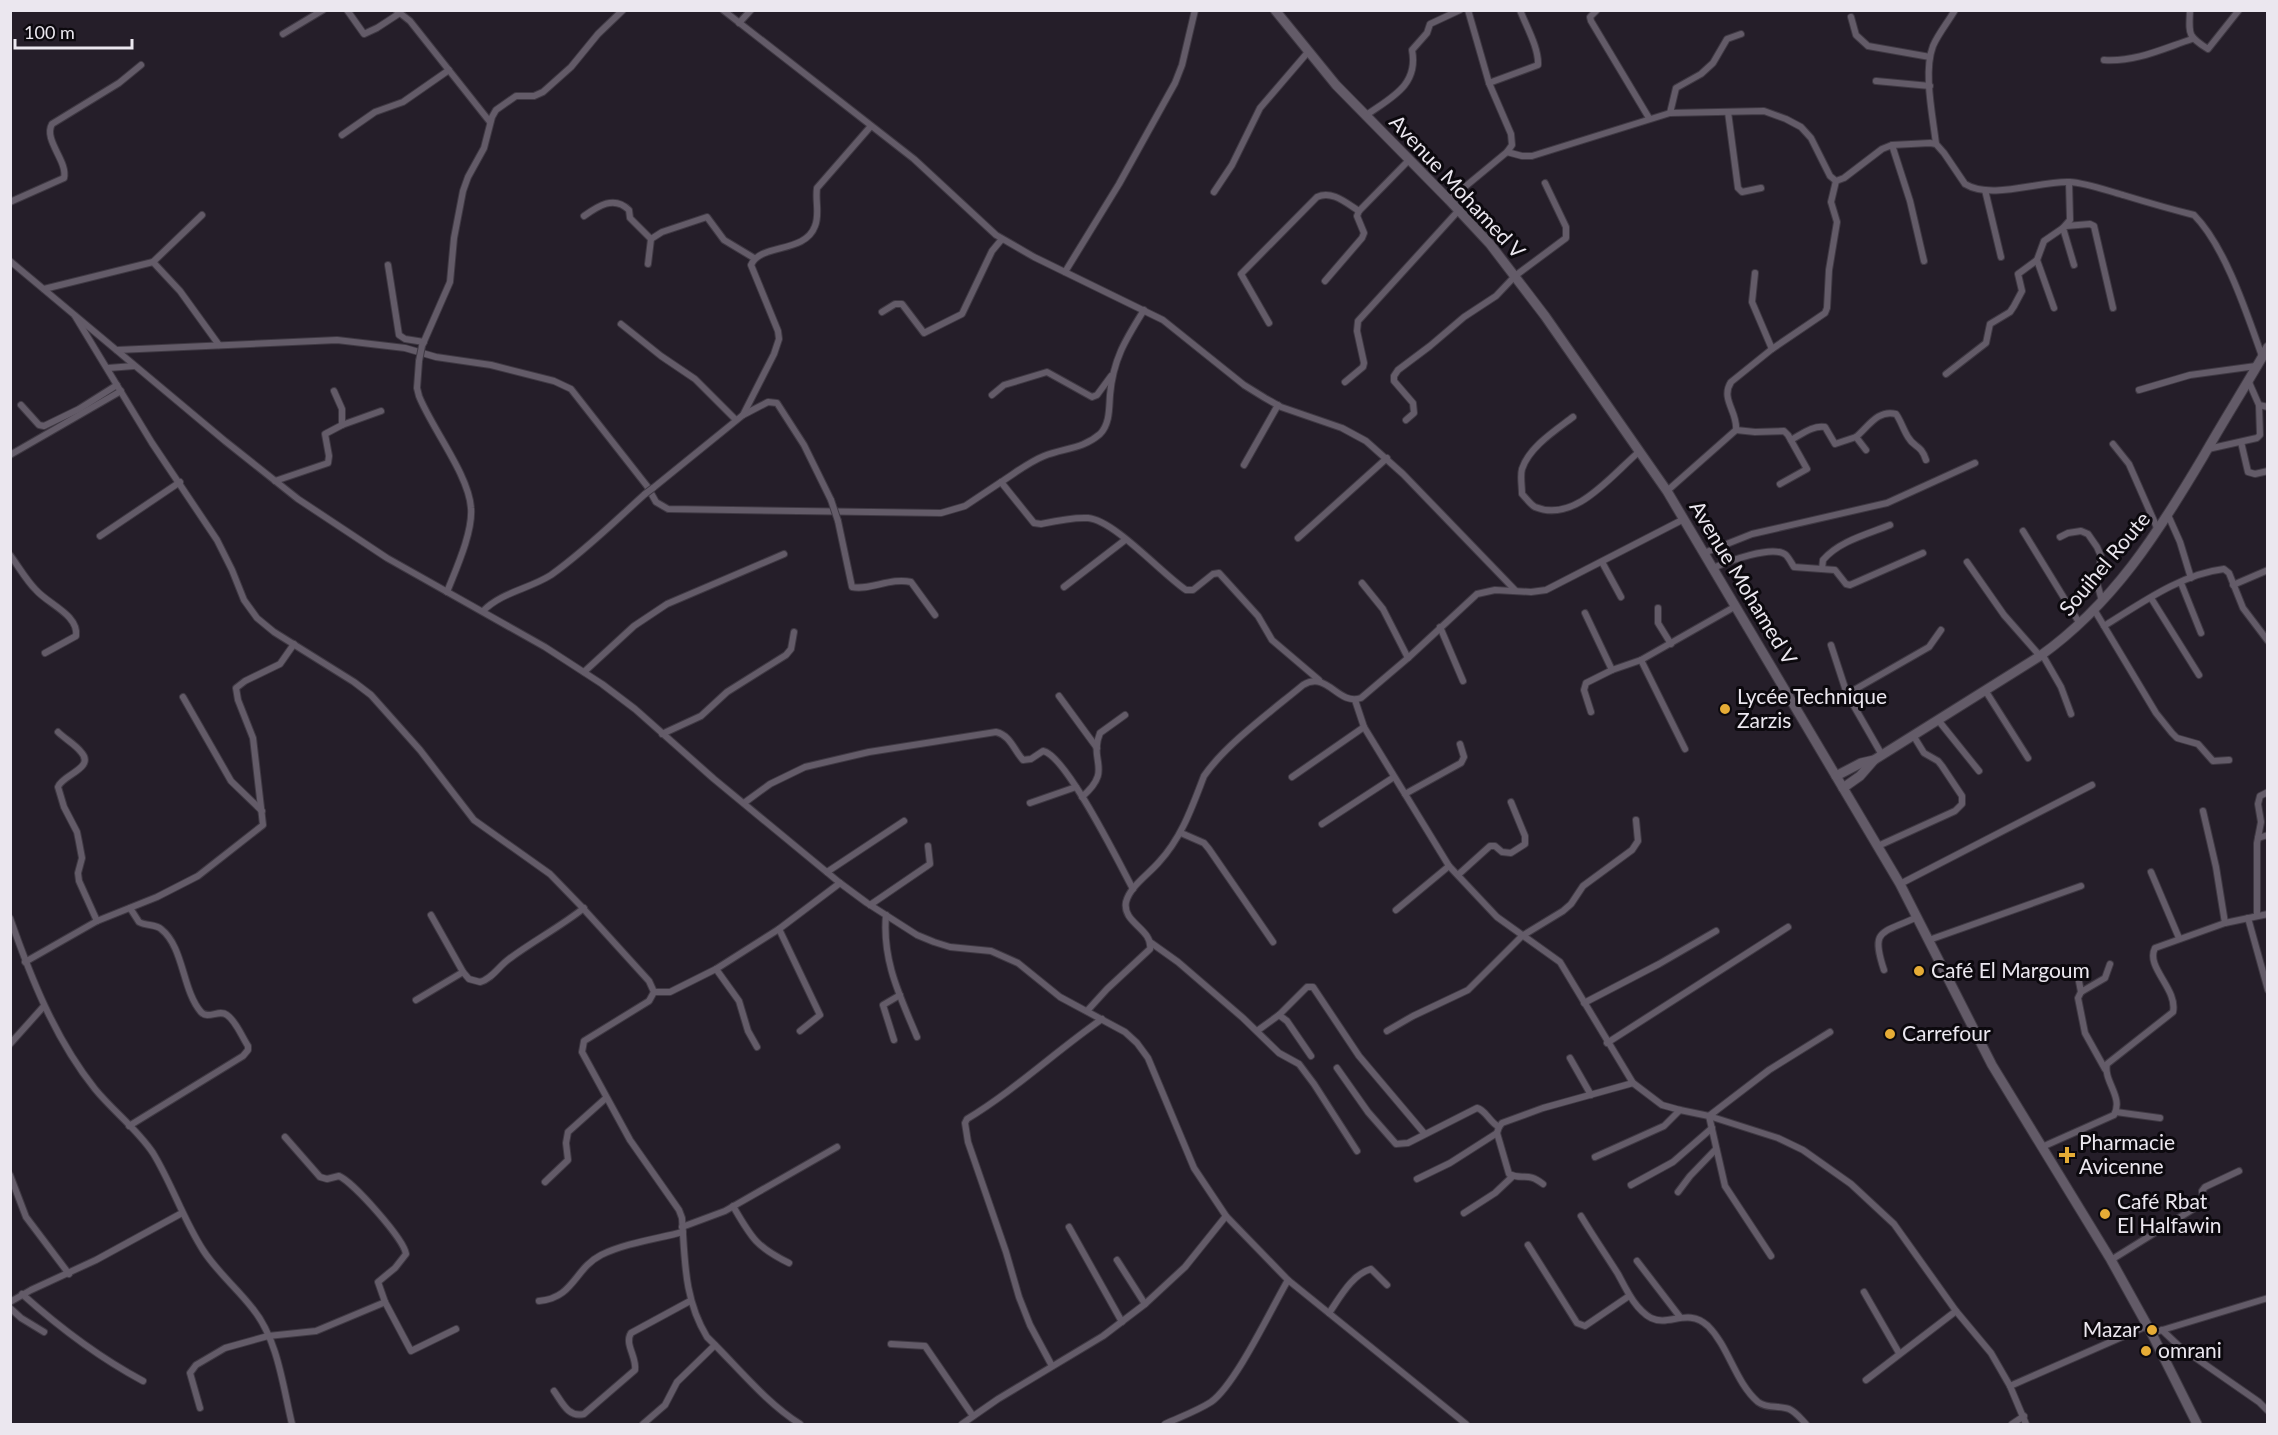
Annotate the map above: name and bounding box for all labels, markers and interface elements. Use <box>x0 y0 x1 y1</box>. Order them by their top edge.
scale bar <box>15 12 132 50</box>
text: 100 m <box>24 21 75 43</box>
street label: Avenue Mohamed V <box>1385 109 1532 263</box>
street label: Avenue Mohamed V <box>1685 496 1804 670</box>
street label: Souihel Route <box>2053 506 2154 620</box>
place label: Lycée Technique Zarzis <box>1737 683 1887 732</box>
marker: Lycée Technique Zarzis <box>1718 702 1732 716</box>
place label: Café El Margoum <box>1931 957 2090 982</box>
marker: Café El Margoum <box>1912 964 1926 978</box>
place label: Carrefour <box>1902 1020 1991 1045</box>
marker: Carrefour <box>1883 1027 1897 1041</box>
place label: Pharmacie Avicenne <box>2079 1129 2175 1178</box>
marker: Pharmacie Avicenne <box>2060 1148 2074 1162</box>
place label: Café Rbat El Halfawin <box>2117 1188 2221 1237</box>
marker: Café Rbat El Halfawin <box>2098 1207 2112 1221</box>
place label: Mazar <box>2083 1316 2140 1341</box>
marker: Mazar <box>2145 1323 2159 1337</box>
place label: omrani <box>2158 1337 2222 1362</box>
marker: omrani <box>2139 1344 2153 1358</box>

